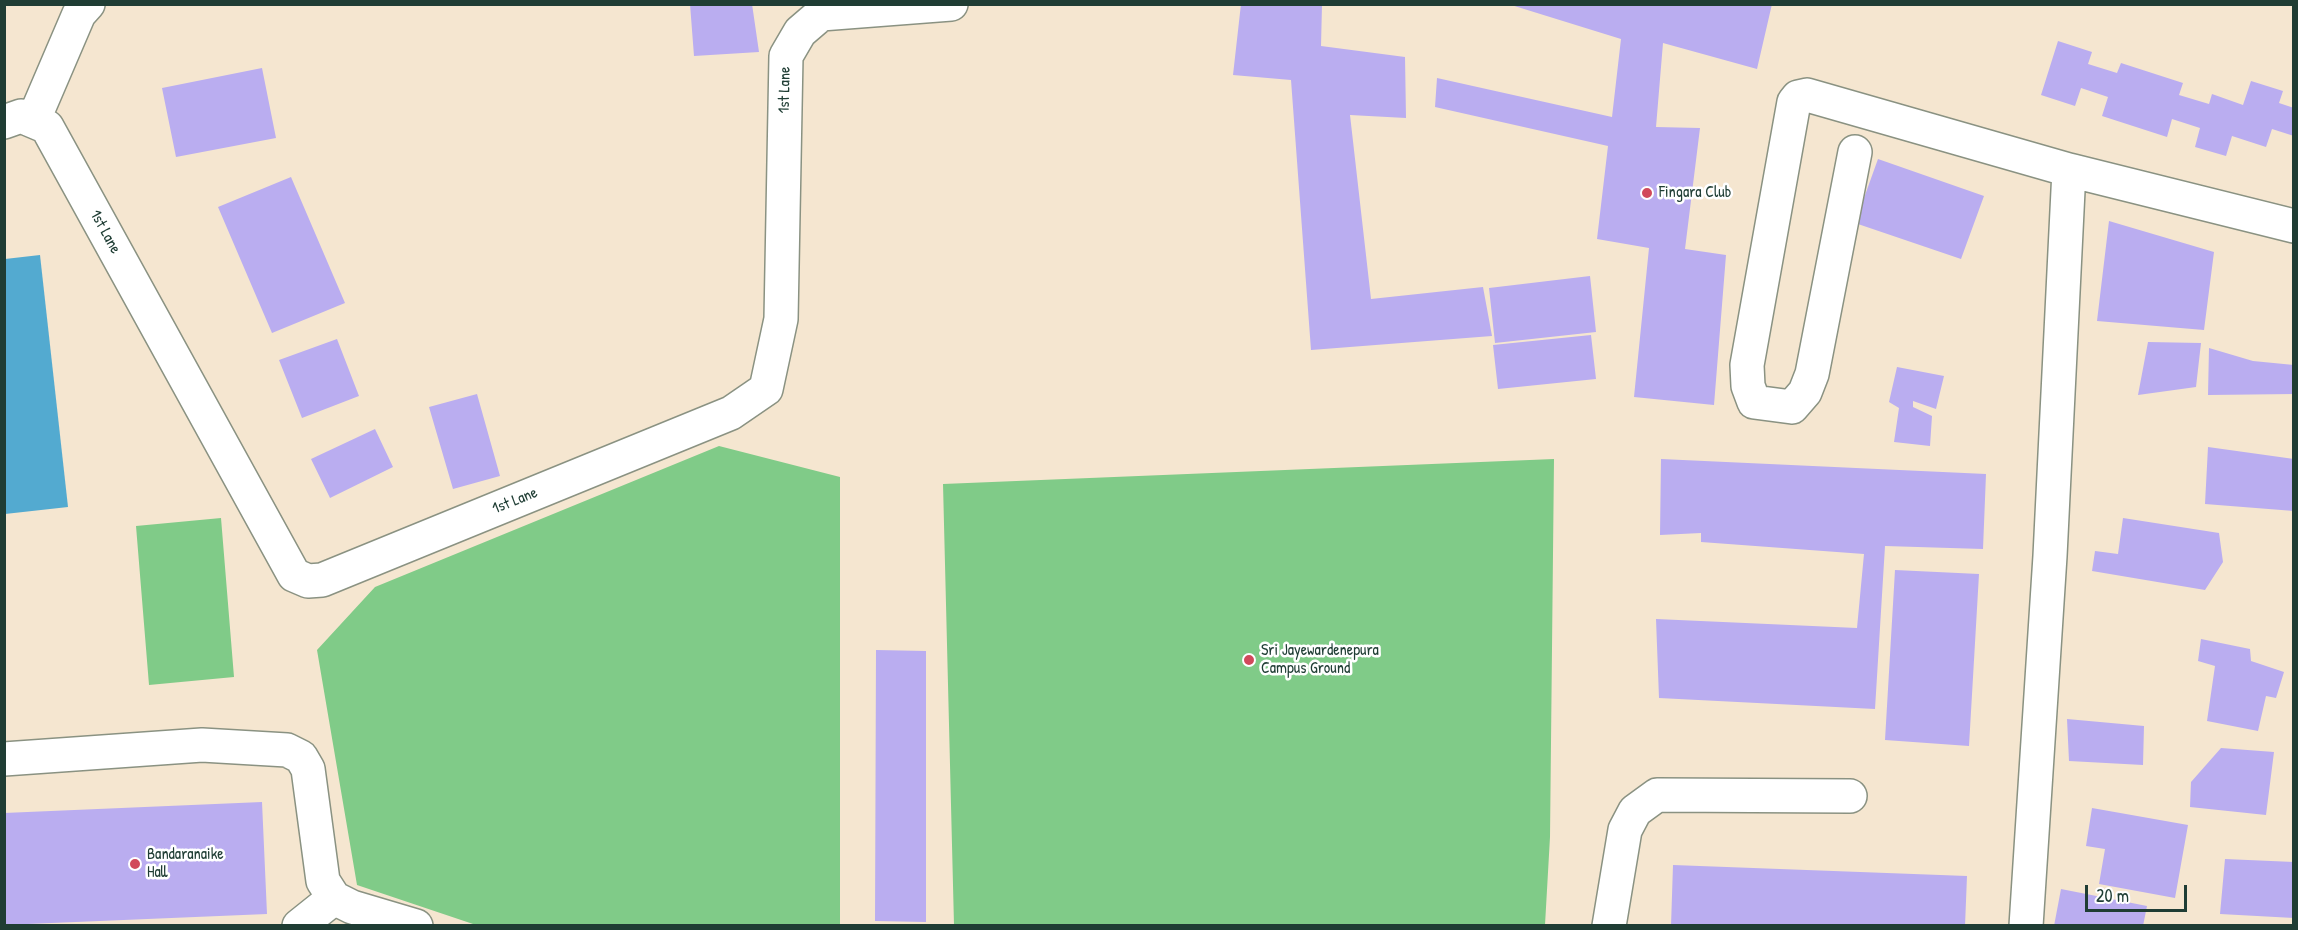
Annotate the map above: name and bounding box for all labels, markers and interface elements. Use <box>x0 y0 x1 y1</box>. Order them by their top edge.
street label: 1st Lane <box>775 66 795 114</box>
place label: Fingara Club <box>1659 183 1731 203</box>
marker: Fingara Club <box>1640 186 1654 200</box>
street label: 1st Lane <box>85 207 125 257</box>
street label: 1st Lane <box>490 483 540 519</box>
place label: Sri Jayewardenepura Campus Ground <box>1261 641 1379 679</box>
marker: Sri Jayewardenepura Campus Ground <box>1242 653 1256 667</box>
place label: Bandaranaike Hall <box>147 845 224 883</box>
marker: Bandaranaike Hall <box>128 857 142 871</box>
scale bar <box>2088 873 2190 911</box>
text: 20 m <box>2096 883 2129 908</box>

